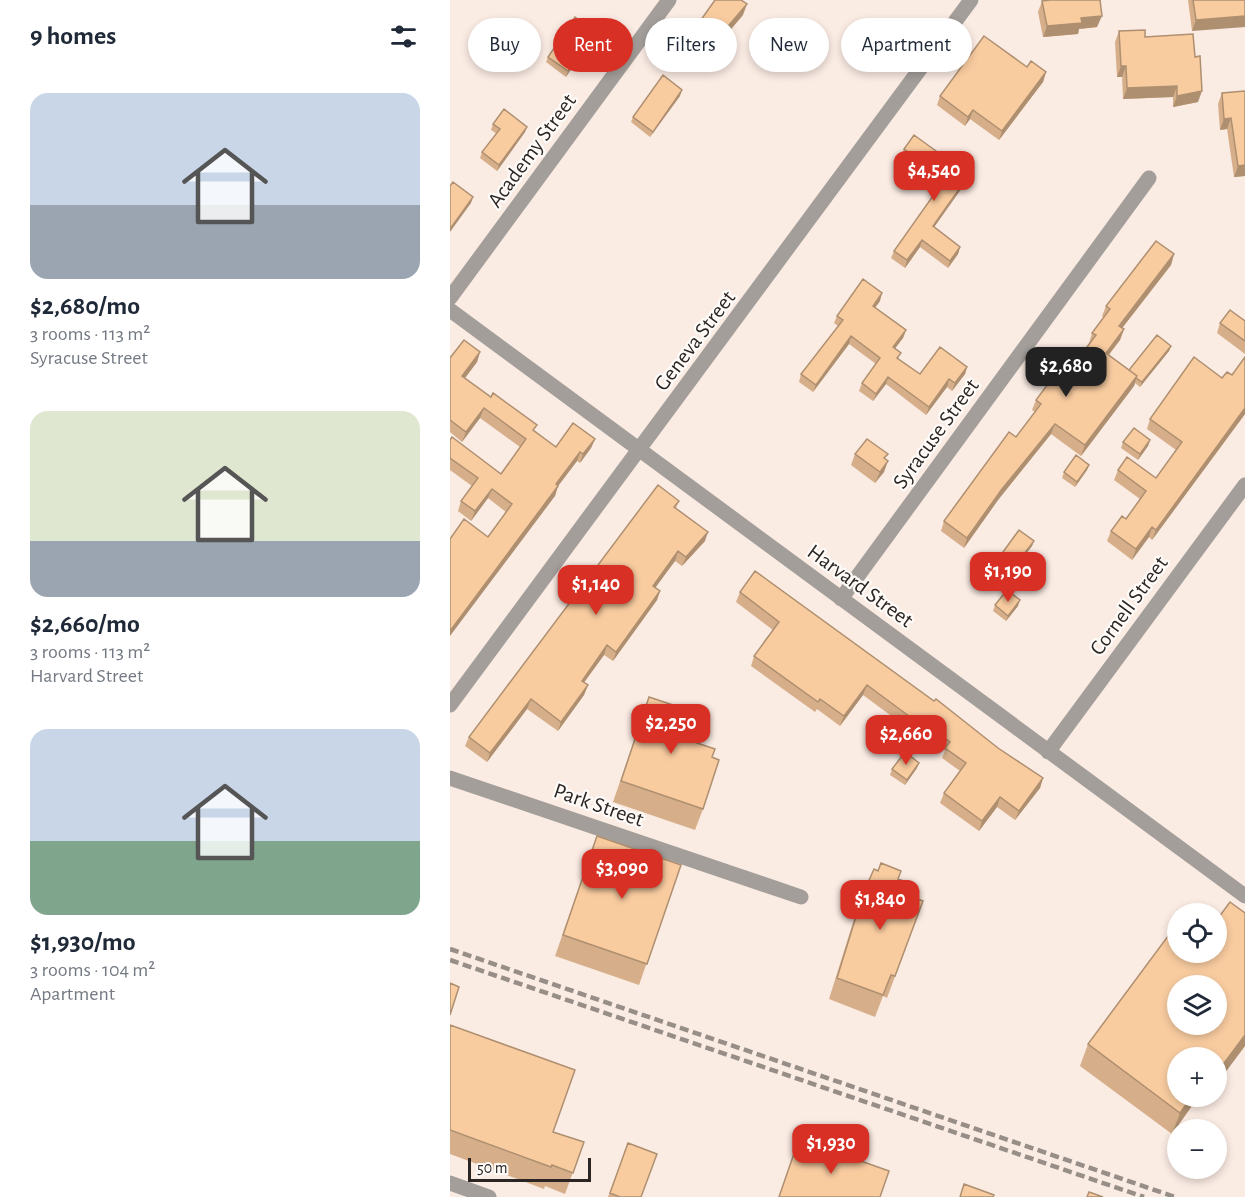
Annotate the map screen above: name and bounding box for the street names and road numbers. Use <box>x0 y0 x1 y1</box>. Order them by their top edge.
street label: Academy Street <box>483 90 580 211</box>
street label: Geneva Street <box>650 286 739 395</box>
street label: Syracuse Street <box>889 375 983 493</box>
street label: Harvard Street <box>803 540 917 631</box>
street label: Cornell Street <box>1086 552 1172 659</box>
street label: Park Street <box>551 779 646 831</box>

